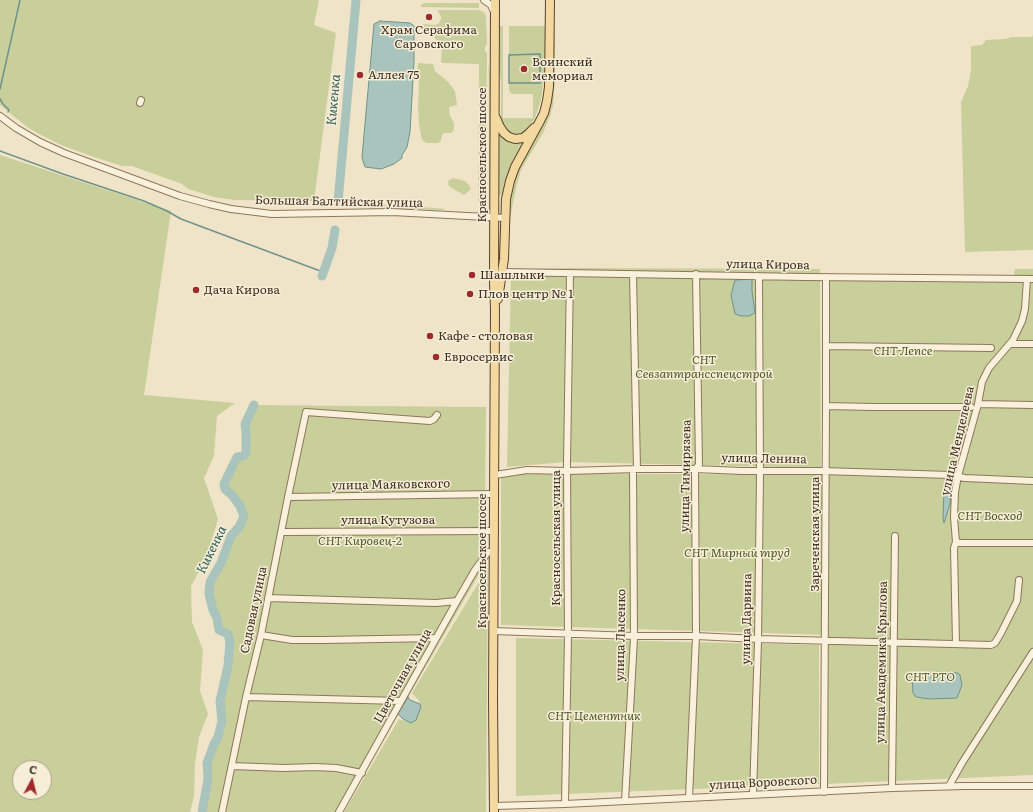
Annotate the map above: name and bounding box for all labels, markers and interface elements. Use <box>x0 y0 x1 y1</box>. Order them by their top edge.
marker: Храм Серафима Саровского <box>424 12 434 22</box>
place label: Храм Серафима Саровского <box>381 23 477 51</box>
place label: Воинский мемориал <box>532 55 593 83</box>
marker: Воинский мемориал <box>519 64 529 74</box>
place label: Аллея 75 <box>368 68 419 82</box>
marker: Аллея 75 <box>355 70 365 80</box>
water label: Кикенка <box>324 74 344 126</box>
street label: Красносельское шоссе <box>475 87 489 223</box>
street label: Большая Балтийская улица <box>255 193 423 211</box>
street label: улица Кирова <box>726 257 810 273</box>
place label: Шашлыки <box>480 268 545 282</box>
marker: Шашлыки <box>467 270 477 280</box>
place label: Дача Кирова <box>204 283 280 297</box>
marker: Дача Кирова <box>191 285 201 295</box>
place label: Плов центр № 1 <box>478 287 573 301</box>
marker: Плов центр № 1 <box>465 289 475 299</box>
place label: Кафе - столовая <box>438 329 533 343</box>
marker: Кафе - столовая <box>425 331 435 341</box>
park label: СНТ Лепсе <box>873 344 933 358</box>
place label: Евросервис <box>444 350 513 364</box>
marker: Евросервис <box>431 352 441 362</box>
park label: СНТ Севзаптрансспецстрой <box>635 353 773 381</box>
street label: улица Менделеева <box>938 385 978 497</box>
street label: улица Тимирязева <box>678 419 694 533</box>
street label: улица Ленина <box>721 451 807 467</box>
street label: Красносельская улица <box>549 470 563 606</box>
street label: Зареченская улица <box>808 476 822 592</box>
street label: улица Маяковского <box>332 477 450 493</box>
street label: Красносельское шоссе <box>475 493 489 629</box>
park label: СНТ Восход <box>958 509 1022 523</box>
street label: улица Кутузова <box>341 513 435 527</box>
water label: Кикенка <box>194 523 230 577</box>
park label: СНТ Кировец-2 <box>318 534 402 548</box>
park label: СНТ Мирный труд <box>684 546 790 560</box>
street label: Садовая улица <box>238 565 270 655</box>
street label: улица Дарвина <box>739 573 755 665</box>
street label: улица Академика Крылова <box>873 581 891 743</box>
street label: улица Лысенко <box>613 589 629 681</box>
street label: Цветочная улица <box>371 626 435 726</box>
park label: СНТ РТО <box>905 670 955 684</box>
park label: СНТ Цементник <box>548 709 640 723</box>
north arrow <box>12 760 52 800</box>
text: С <box>28 761 38 777</box>
street label: улица Воровского <box>709 773 817 793</box>

